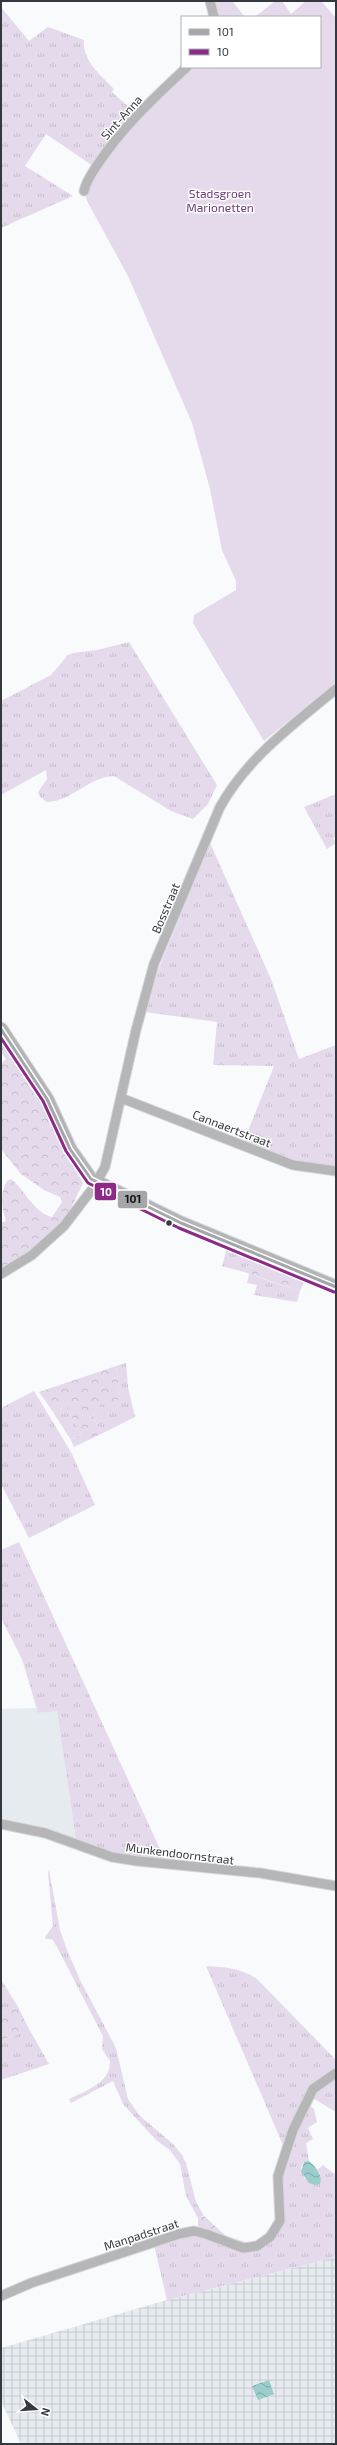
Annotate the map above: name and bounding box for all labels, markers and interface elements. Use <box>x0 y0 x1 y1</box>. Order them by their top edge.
legend <box>181 16 321 68</box>
text: 101 <box>217 24 234 38</box>
text: 10 <box>217 44 229 58</box>
street label: Sint-Anna <box>98 92 144 142</box>
park label: Stadsgroen Marionetten <box>186 186 254 214</box>
street label: Bosstraat <box>148 880 182 935</box>
street label: Cannaertstraat <box>191 1107 274 1150</box>
line badge: 10 <box>94 1182 117 1201</box>
text: 10 <box>100 1185 112 1198</box>
line badge: 101 <box>117 1190 148 1209</box>
text: 101 <box>125 1192 141 1205</box>
unlabelled marker <box>164 1218 174 1228</box>
street label: Munkendoornstraat <box>125 1839 235 1867</box>
street label: Manpadstraat <box>102 2215 181 2253</box>
north arrow <box>16 2389 56 2429</box>
text: N <box>39 2406 53 2418</box>

